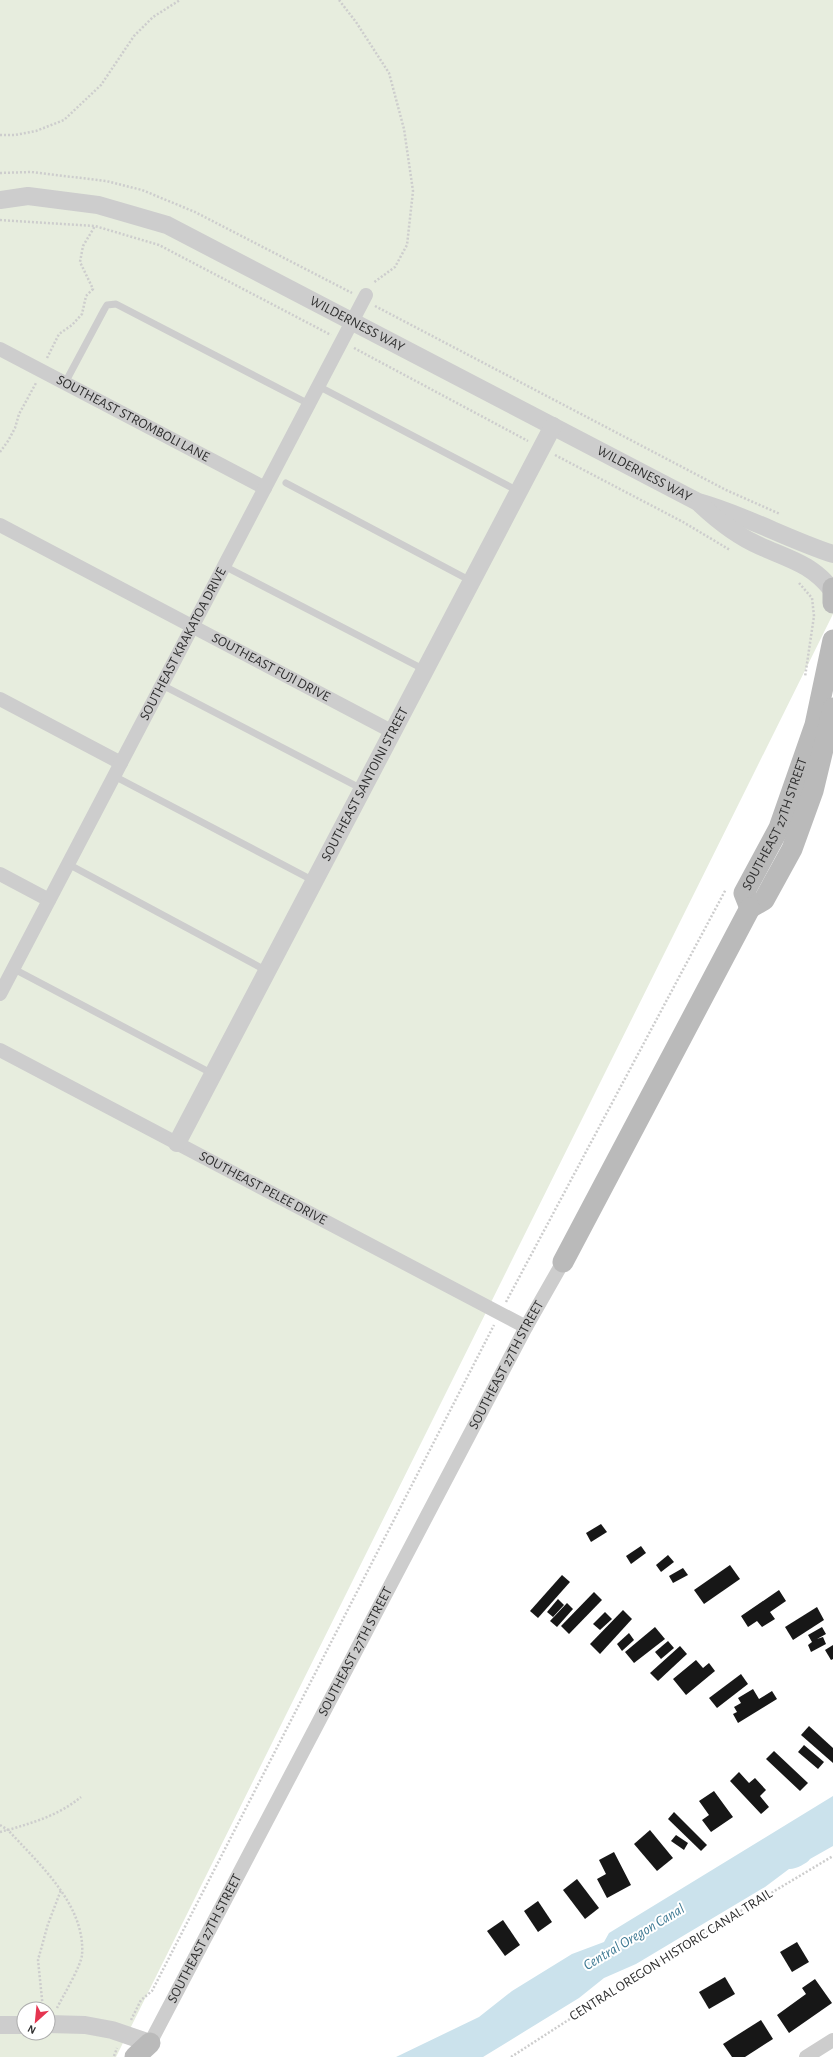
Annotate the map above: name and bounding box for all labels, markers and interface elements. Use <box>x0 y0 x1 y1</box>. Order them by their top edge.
street label: WILDERNESS WAY <box>307 294 407 355</box>
street label: SOUTHEAST STROMBOLI LANE <box>54 373 212 465</box>
street label: WILDERNESS WAY <box>595 444 694 505</box>
street label: SOUTHEAST KRAKATOA DRIVE <box>138 565 229 723</box>
street label: SOUTHEAST FUJI DRIVE <box>209 631 332 705</box>
street label: SOUTHEAST SANTOINI STREET <box>319 705 411 863</box>
street label: SOUTHEAST 27TH STREET <box>740 756 810 893</box>
street label: SOUTHEAST PELEE DRIVE <box>197 1149 329 1228</box>
street label: SOUTHEAST 27TH STREET <box>467 1298 547 1432</box>
street label: SOUTHEAST 27TH STREET <box>316 1585 395 1718</box>
street label: SOUTHEAST 27TH STREET <box>165 1872 244 2005</box>
street label: CENTRAL OREGON HISTORIC CANAL TRAIL <box>567 1886 775 2023</box>
water label: Central Oregon Canal <box>581 1901 687 1973</box>
north arrow <box>16 2001 56 2041</box>
text: N <box>26 2023 38 2036</box>

